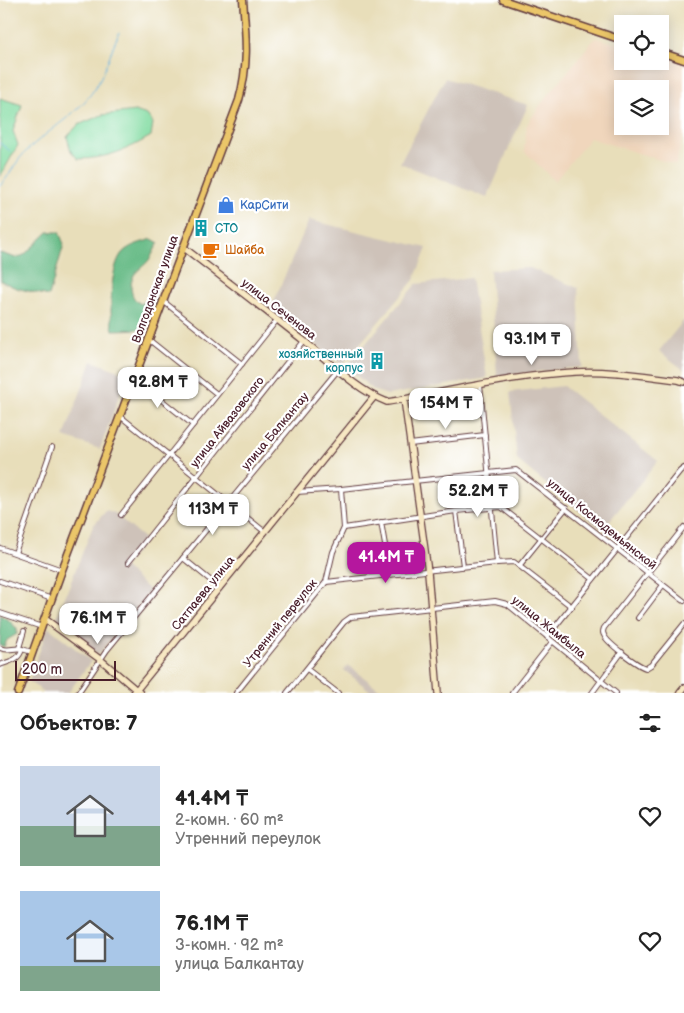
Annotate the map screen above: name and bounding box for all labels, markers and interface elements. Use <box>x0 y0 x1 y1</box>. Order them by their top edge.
map controls <box>614 15 669 135</box>
button: locate <box>614 15 669 70</box>
button: layers <box>614 80 669 135</box>
shop icon: КарСити <box>216 195 236 215</box>
place label: КарСити <box>240 198 289 213</box>
building icon: СТО <box>191 218 211 238</box>
place label: СТО <box>215 221 238 236</box>
street label: Волгодонская улица <box>129 233 182 345</box>
cafe icon: Шайба <box>201 240 221 260</box>
place label: Шайба <box>225 243 264 258</box>
street label: улица Сеченова <box>238 276 319 343</box>
pin: 93.1M ₸ <box>486 324 578 366</box>
text: 93.1M ₸ <box>504 330 560 349</box>
place label: хозяйственный корпус <box>279 347 363 376</box>
building icon: хозяйственный корпус <box>367 351 387 371</box>
pin: 92.8M ₸ <box>112 366 204 409</box>
text: 92.8M ₸ <box>129 373 187 392</box>
street label: улица Айвазовского <box>187 374 268 471</box>
pin: 154M ₸ <box>405 388 487 430</box>
street label: улица Балкантау <box>239 389 313 473</box>
text: 154M ₸ <box>420 394 472 413</box>
pin: 52.2M ₸ <box>432 476 524 518</box>
street label: улица Космодемьянской <box>544 476 660 573</box>
text: 52.2M ₸ <box>449 482 507 501</box>
pin: 113M ₸ <box>172 494 254 536</box>
text: 113M ₸ <box>188 500 238 519</box>
pin: 41.4M ₸ <box>340 542 432 584</box>
text: 41.4M ₸ <box>358 548 414 567</box>
street label: Сатпаева улица <box>169 553 238 634</box>
street label: Утренний переулок <box>240 576 321 671</box>
street label: улица Жамбыла <box>509 593 589 662</box>
pin: 76.1M ₸ <box>52 602 144 645</box>
text: 76.1M ₸ <box>70 609 126 628</box>
scale bar <box>15 658 116 681</box>
text: 200 m <box>22 661 62 678</box>
icon: filters <box>636 709 664 737</box>
text: Объектов: 7 <box>20 711 138 736</box>
icon: home <box>60 786 120 846</box>
text: 41.4M ₸ <box>175 786 248 811</box>
icon: heart <box>636 802 664 830</box>
text: 2-комн. · 60 m² <box>175 811 284 830</box>
text: Утренний переулок <box>175 830 321 849</box>
icon: home <box>60 911 120 971</box>
text: 76.1M ₸ <box>175 911 248 936</box>
icon: heart <box>636 927 664 955</box>
text: 3-комн. · 92 m² <box>175 936 284 955</box>
text: улица Балкантау <box>175 955 304 974</box>

